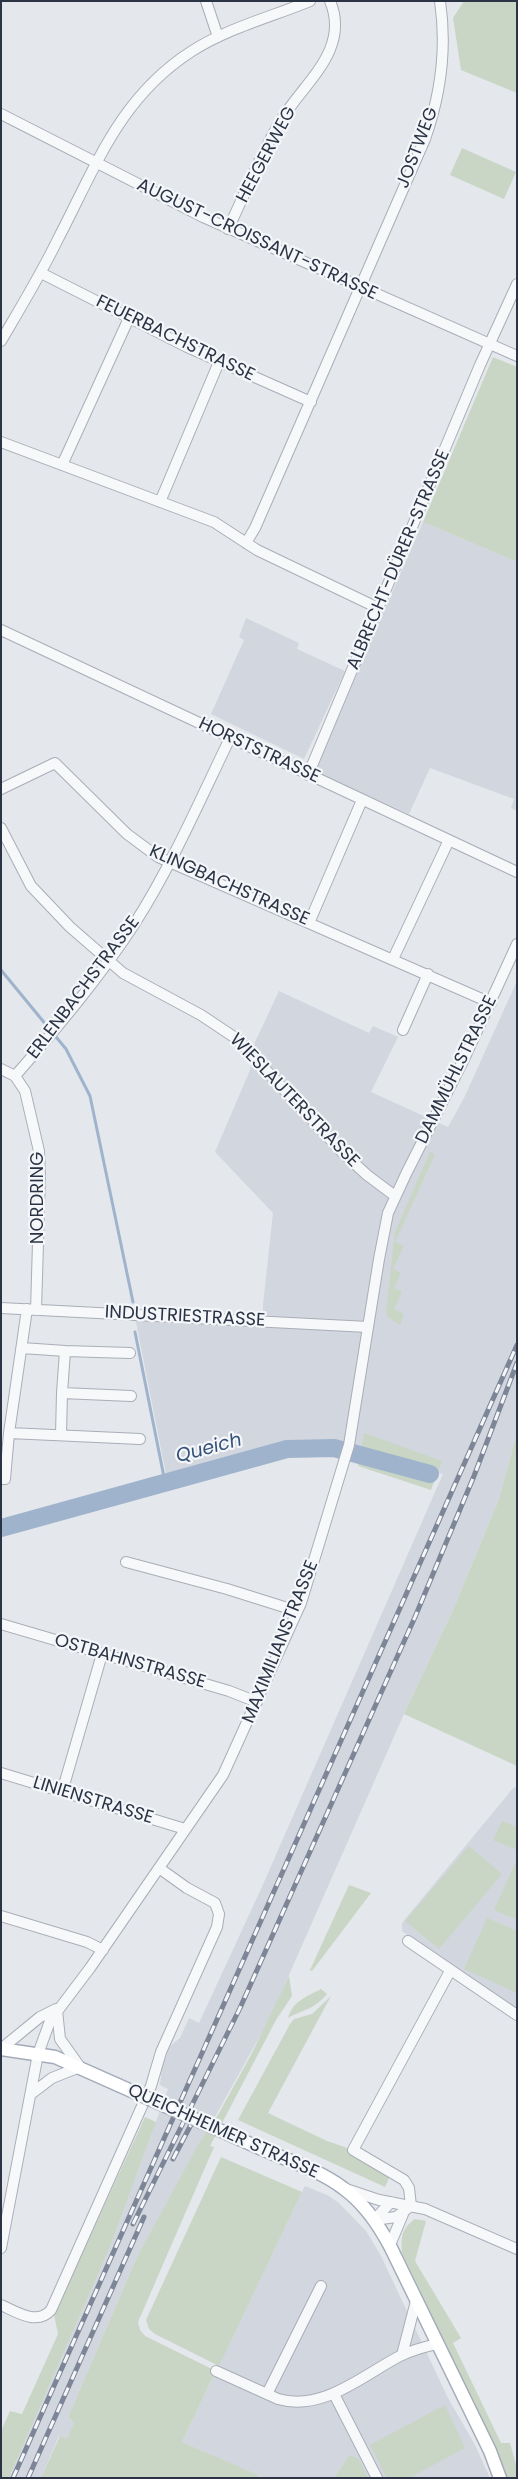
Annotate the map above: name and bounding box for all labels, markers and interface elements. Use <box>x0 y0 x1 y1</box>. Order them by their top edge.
street label: HEEGERWEG <box>233 103 301 207</box>
street label: JOSTWEG <box>393 105 443 191</box>
street label: AUGUST-CROISSANT-STRASSE <box>133 175 381 305</box>
street label: FEUERBACHSTRASSE <box>92 291 258 387</box>
street label: ALBRECHT-DÜRER-STRASSE <box>343 447 455 673</box>
street label: HORSTSTRASSE <box>195 713 323 789</box>
street label: KLINGBACHSTRASSE <box>146 841 312 931</box>
street label: ERLENBACHSTRASSE <box>23 912 145 1064</box>
street label: DAMMÜHLSTRASSE <box>412 992 502 1148</box>
street label: WIESLAUTERSTRASSE <box>225 1030 363 1172</box>
street label: NORDRING <box>27 1152 49 1244</box>
street label: INDUSTRIESTRASSE <box>104 1302 266 1332</box>
water label: Queich <box>174 1429 244 1469</box>
street label: MAXIMILIANSTRASSE <box>238 1557 324 1727</box>
street label: OSTBAHNSTRASSE <box>52 1630 208 1694</box>
street label: LINIENSTRASSE <box>30 1772 156 1830</box>
street label: QUEICHHEIMER STRASSE <box>124 2080 322 2184</box>

